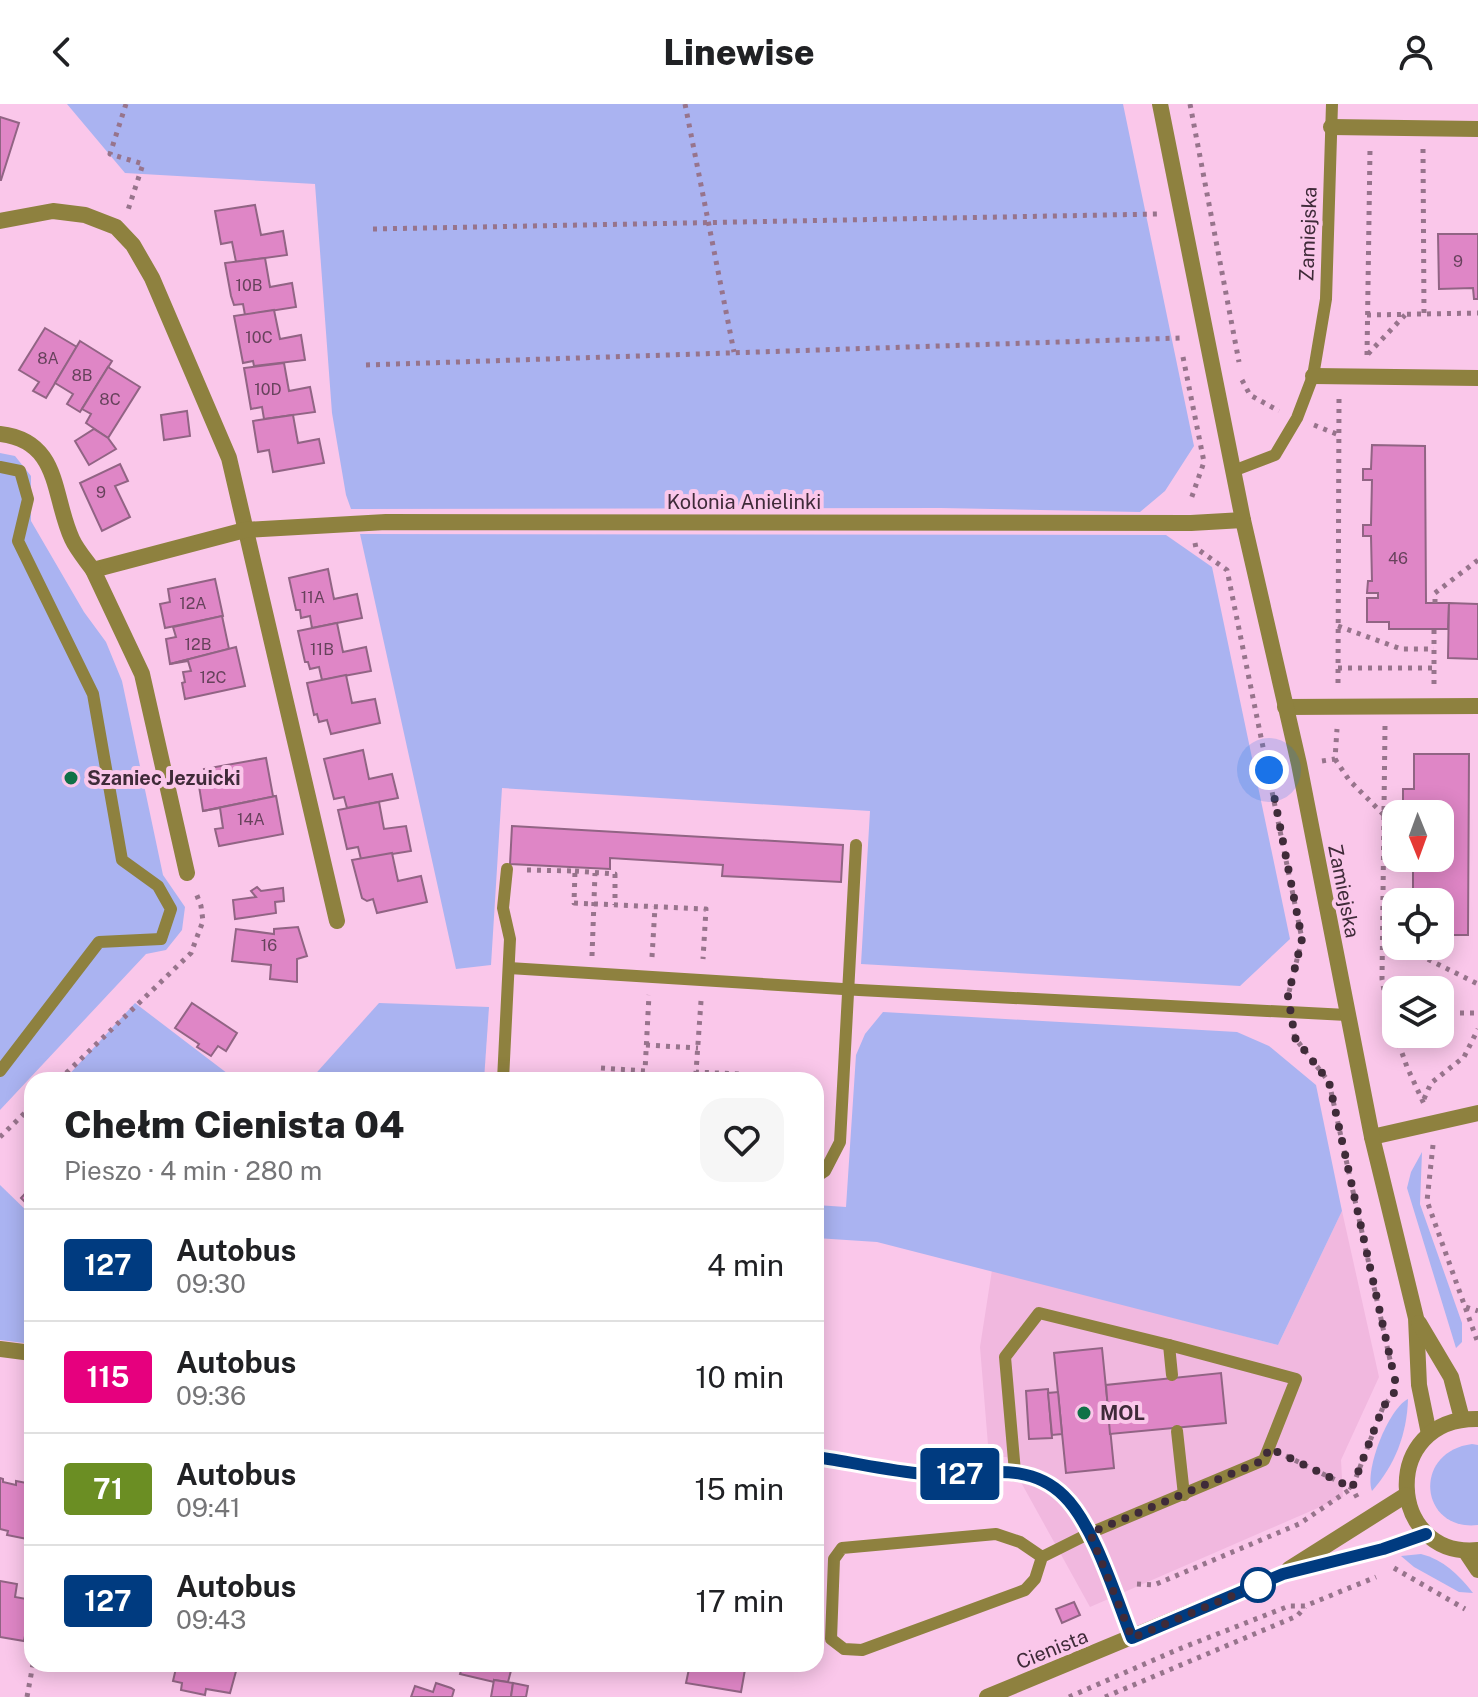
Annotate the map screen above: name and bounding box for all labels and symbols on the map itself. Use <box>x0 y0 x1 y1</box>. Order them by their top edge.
street label: Zamiejska <box>1294 186 1322 282</box>
house number: 9 <box>1453 252 1463 271</box>
house number: 10B <box>235 276 263 295</box>
house number: 10C <box>245 328 273 347</box>
house number: 8A <box>37 349 59 368</box>
house number: 8B <box>71 366 93 385</box>
house number: 10D <box>254 380 282 399</box>
house number: 8C <box>99 390 121 409</box>
house number: 9 <box>96 483 106 502</box>
street label: Kolonia Anielinki <box>667 490 821 514</box>
house number: 46 <box>1388 549 1408 568</box>
house number: 11A <box>301 588 325 607</box>
house number: 12A <box>179 594 207 613</box>
house number: 12B <box>185 635 211 654</box>
house number: 11B <box>310 640 334 659</box>
house number: 12C <box>199 668 227 687</box>
your location <box>1249 750 1289 790</box>
place label: Szaniec Jezuicki <box>87 766 241 790</box>
marker: Szaniec Jezuicki <box>62 769 80 787</box>
north arrow <box>1382 800 1454 872</box>
house number: 14A <box>237 810 265 829</box>
street label: Zamiejska <box>1323 842 1365 940</box>
house number: 16 <box>261 936 277 955</box>
place label: MOL <box>1100 1401 1145 1425</box>
marker: MOL <box>1075 1404 1093 1422</box>
line badge: 127 <box>914 1448 1006 1500</box>
unlabelled marker <box>1241 1568 1275 1602</box>
street label: Cienista <box>1013 1624 1091 1674</box>

